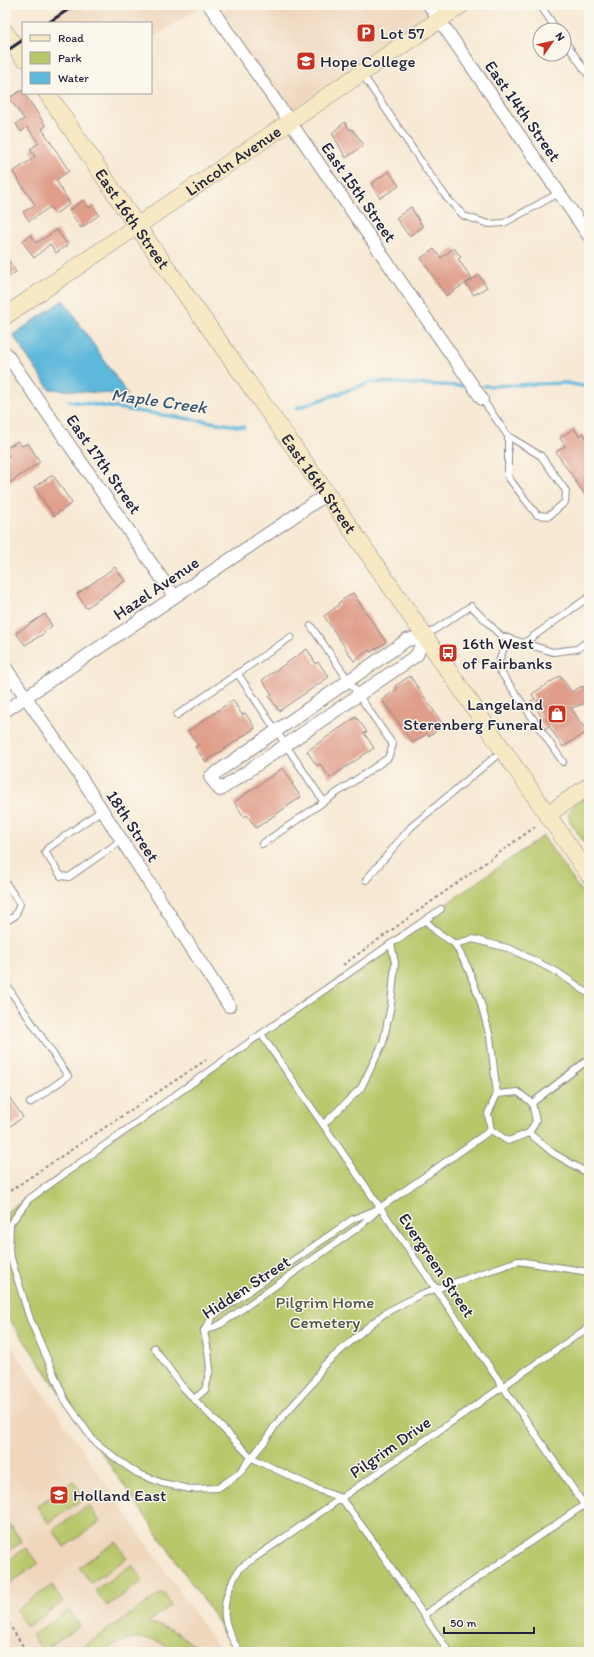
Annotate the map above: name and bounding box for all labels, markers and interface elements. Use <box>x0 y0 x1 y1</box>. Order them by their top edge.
legend <box>22 22 152 94</box>
parking icon: Lot 57 <box>355 22 377 44</box>
north arrow <box>532 22 572 62</box>
place label: Lot 57 <box>380 23 425 43</box>
text: N <box>552 30 567 43</box>
text: Road <box>58 31 84 45</box>
school or university icon: Hope College <box>295 50 317 72</box>
text: Park <box>58 51 82 65</box>
place label: Hope College <box>320 51 415 71</box>
street label: East 14th Street <box>481 57 565 165</box>
text: Water <box>58 71 89 85</box>
street label: Lincoln Avenue <box>181 121 285 200</box>
street label: East 15th Street <box>317 138 401 246</box>
street label: East 16th Street <box>91 165 174 273</box>
water label: Maple Creek <box>110 383 210 419</box>
street label: East 17th Street <box>62 410 146 518</box>
street label: East 16th Street <box>277 430 361 537</box>
street label: Hazel Avenue <box>109 552 203 624</box>
place label: 16th West of Fairbanks <box>462 633 552 673</box>
bus stop icon: 16th West of Fairbanks <box>437 642 459 664</box>
place label: Langeland Sterenberg Funeral <box>403 694 543 734</box>
shop icon: Langeland Sterenberg Funeral <box>546 703 568 725</box>
street label: 18th Street <box>102 786 164 866</box>
street label: Evergreen Street <box>395 1209 480 1321</box>
street label: Hidden Street <box>198 1251 294 1323</box>
park label: Pilgrim Home Cemetery <box>276 1292 374 1332</box>
street label: Pilgrim Drive <box>345 1412 435 1482</box>
school or university icon: Holland East <box>48 1484 70 1506</box>
place label: Holland East <box>73 1485 166 1505</box>
scale bar <box>444 1609 534 1635</box>
text: 50 m <box>450 1616 476 1630</box>

